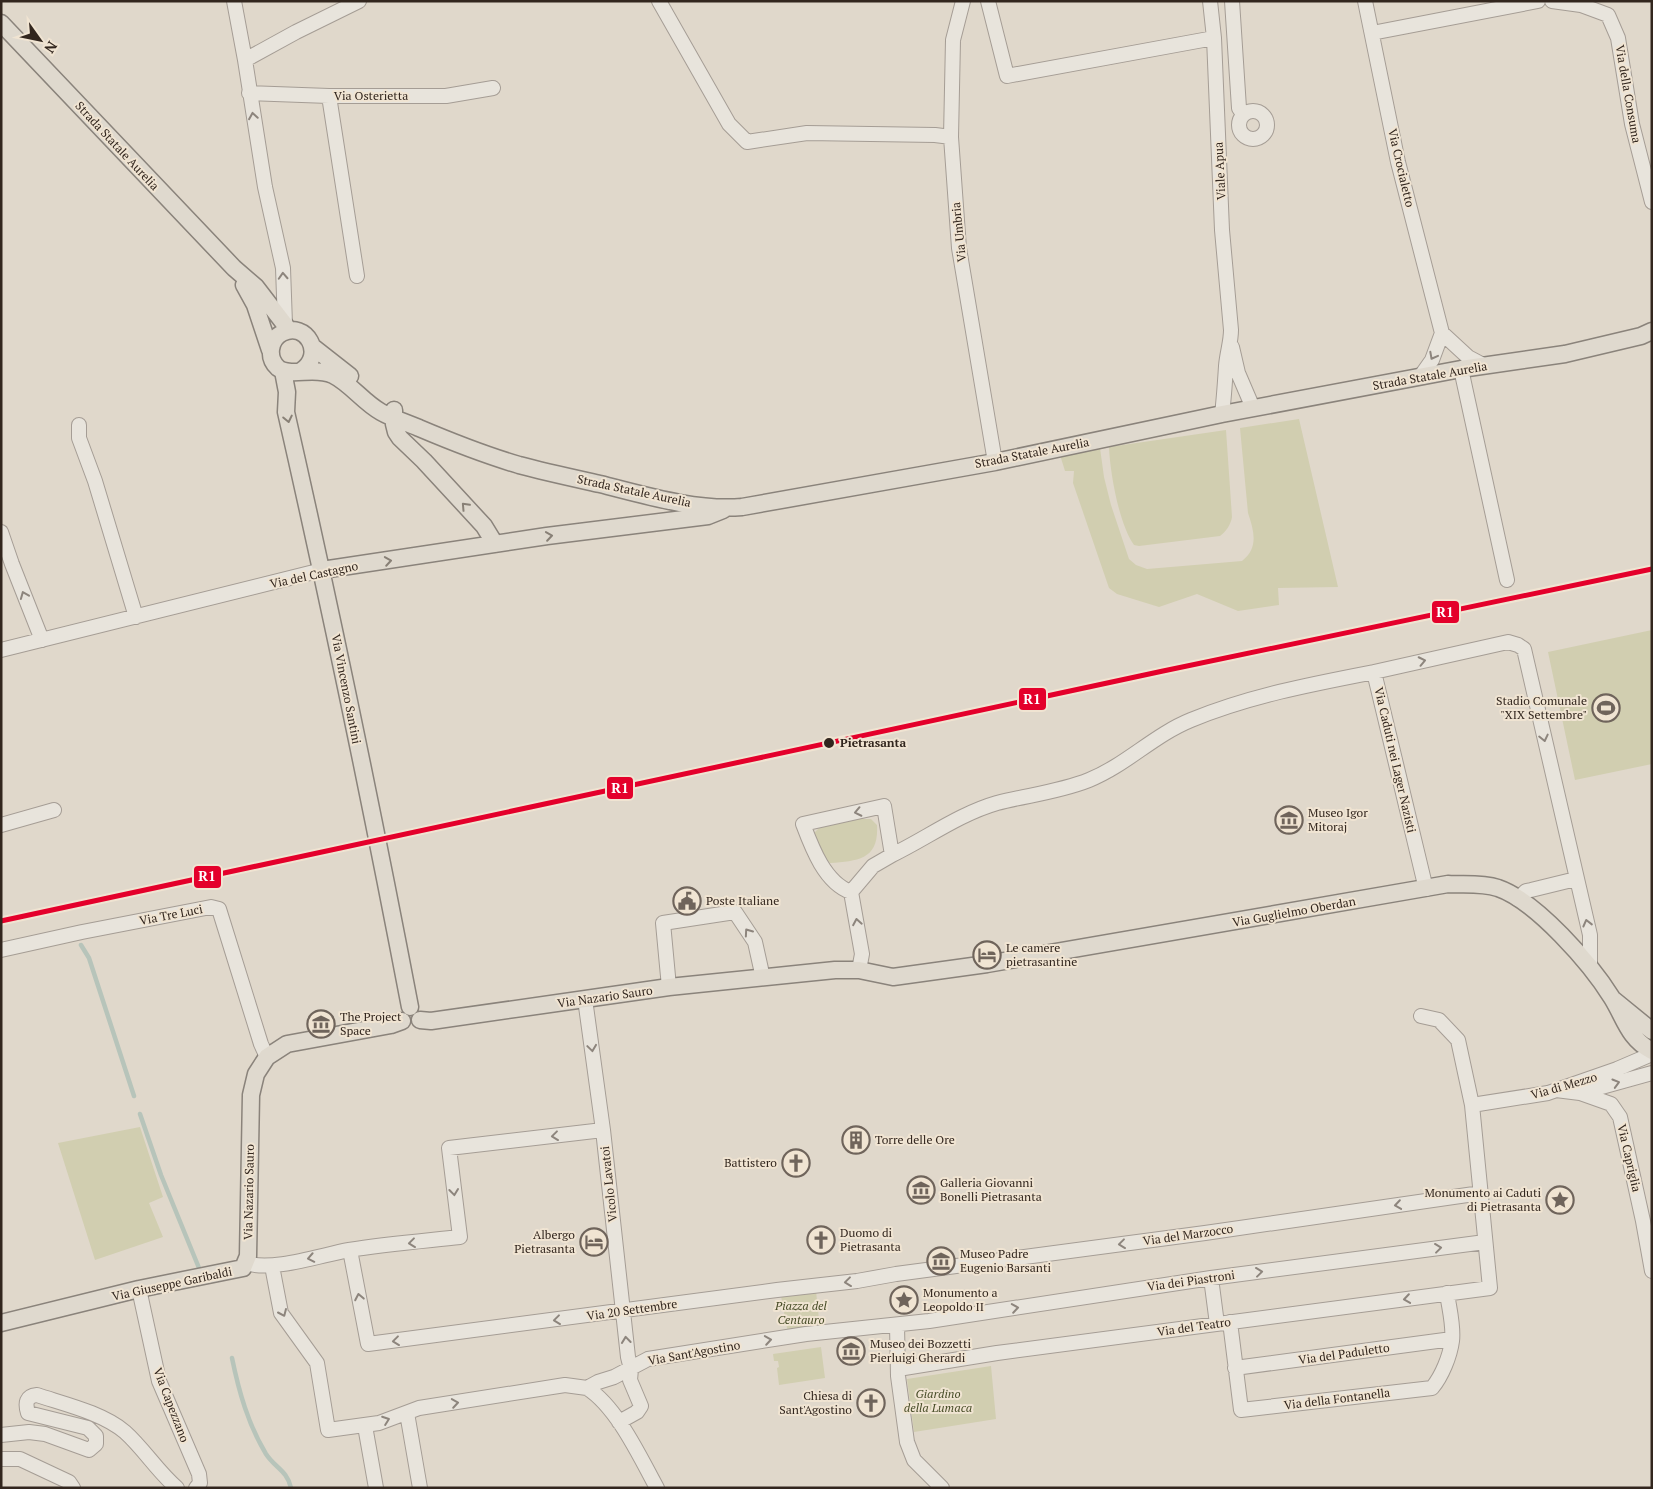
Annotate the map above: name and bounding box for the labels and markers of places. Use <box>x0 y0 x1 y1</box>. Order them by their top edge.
place label: Stadio Comunale "XIX Settembre" <box>1496 693 1587 722</box>
sports icon: Stadio Comunale "XIX Settembre" <box>1591 693 1621 723</box>
place label: Pietrasanta <box>840 735 906 750</box>
marker: Pietrasanta <box>822 736 836 750</box>
museum icon: Museo Igor Mitoraj <box>1274 805 1304 835</box>
place label: Museo Igor Mitoraj <box>1308 805 1368 834</box>
public building icon: Poste Italiane <box>672 886 702 916</box>
place label: Poste Italiane <box>706 893 779 908</box>
hotel icon: Le camere pietrasantine <box>972 940 1002 970</box>
place label: Le camere pietrasantine <box>1006 940 1077 969</box>
museum icon: The Project Space <box>306 1009 336 1039</box>
place label: The Project Space <box>340 1009 402 1038</box>
building icon: Torre delle Ore <box>841 1125 871 1155</box>
place label: Torre delle Ore <box>875 1132 955 1147</box>
church icon: Battistero <box>781 1148 811 1178</box>
place label: Battistero <box>724 1155 777 1170</box>
museum icon: Galleria Giovanni Bonelli Pietrasanta <box>906 1175 936 1205</box>
place label: Galleria Giovanni Bonelli Pietrasanta <box>940 1175 1042 1204</box>
place label: Monumento ai Caduti di Pietrasanta <box>1424 1185 1541 1214</box>
place icon: Monumento ai Caduti di Pietrasanta <box>1545 1185 1575 1215</box>
church icon: Duomo di Pietrasanta <box>806 1225 836 1255</box>
place label: Duomo di Pietrasanta <box>840 1225 901 1254</box>
place label: Albergo Pietrasanta <box>514 1227 575 1256</box>
hotel icon: Albergo Pietrasanta <box>579 1227 609 1257</box>
museum icon: Museo Padre Eugenio Barsanti <box>926 1246 956 1276</box>
place label: Museo Padre Eugenio Barsanti <box>960 1246 1051 1275</box>
place icon: Monumento a Leopoldo II <box>889 1285 919 1315</box>
place label: Monumento a Leopoldo II <box>923 1285 998 1314</box>
museum icon: Museo dei Bozzetti Pierluigi Gherardi <box>836 1336 866 1366</box>
place label: Museo dei Bozzetti Pierluigi Gherardi <box>870 1336 971 1365</box>
place label: Chiesa di Sant'Agostino <box>779 1388 852 1417</box>
church icon: Chiesa di Sant'Agostino <box>856 1388 886 1418</box>

